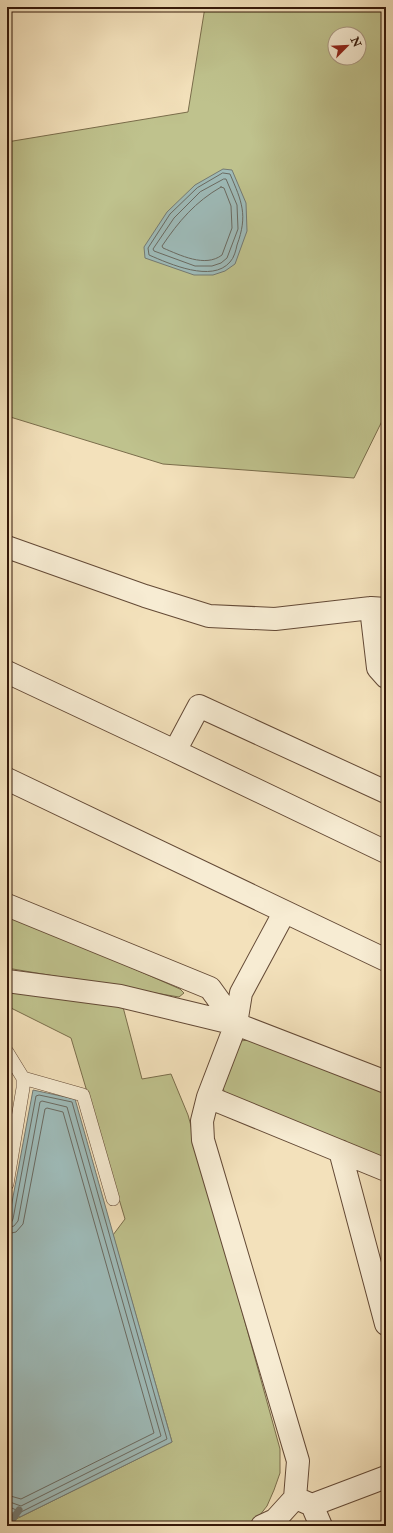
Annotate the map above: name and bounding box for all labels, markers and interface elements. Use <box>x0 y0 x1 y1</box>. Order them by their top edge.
north arrow <box>327 26 367 66</box>
text: N <box>347 34 364 50</box>

